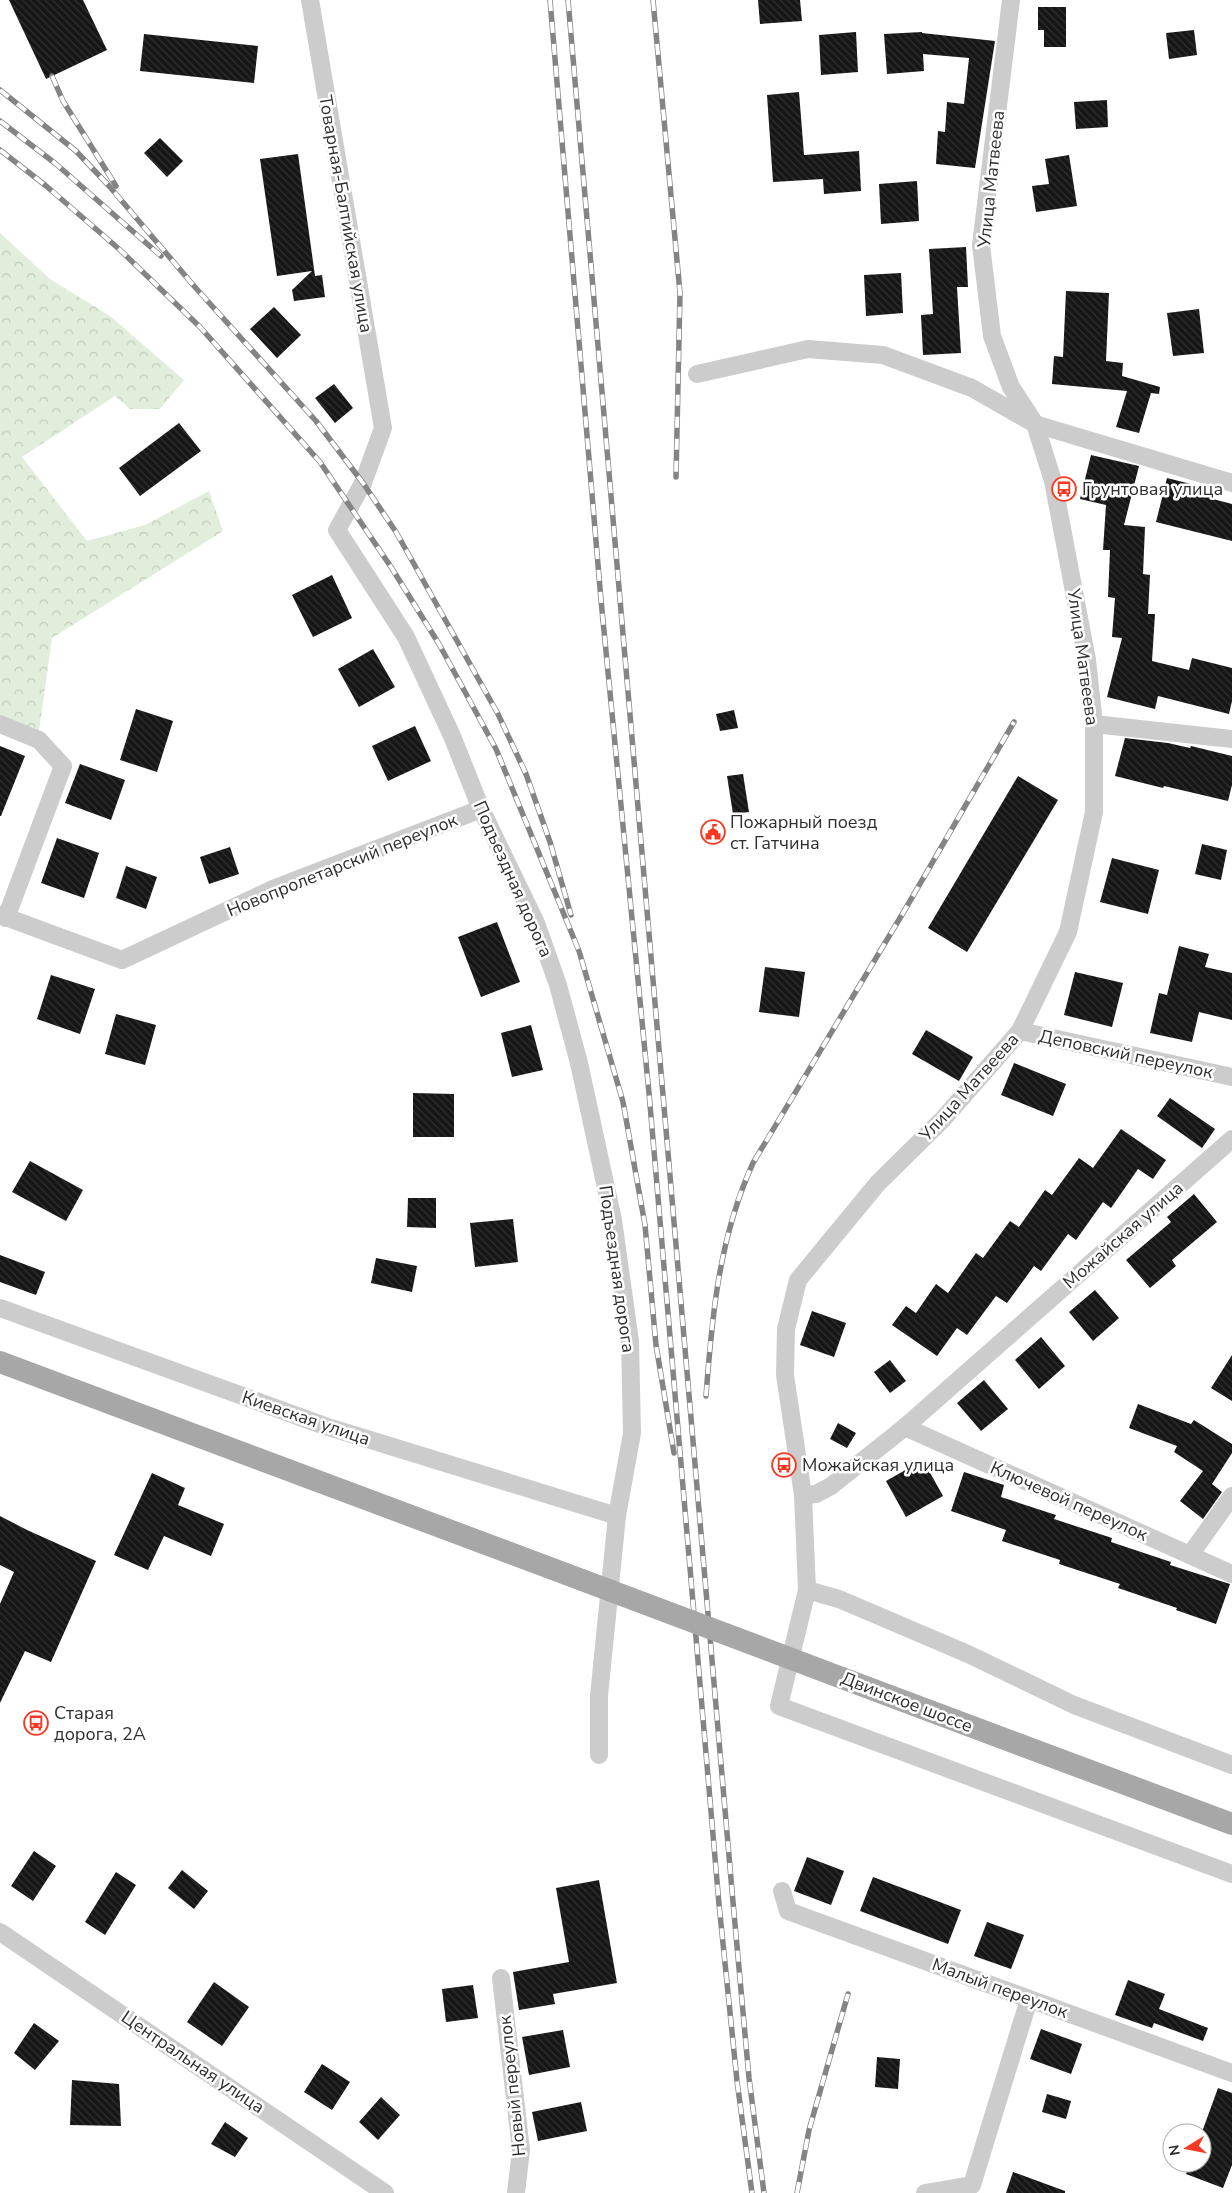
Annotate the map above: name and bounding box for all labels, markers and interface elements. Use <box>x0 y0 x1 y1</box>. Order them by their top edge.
street label: Товарная-Балтийская улица <box>313 93 379 335</box>
street label: Улица Матвеева <box>972 109 1010 250</box>
bus stop icon: Грунтовая улица <box>1051 476 1077 502</box>
place label: Грунтовая улица <box>1082 477 1223 501</box>
street label: Улица Матвеева <box>1061 586 1104 727</box>
street label: Подъездная дорога <box>468 797 558 961</box>
street label: Новопролетарский переулок <box>223 807 461 922</box>
place label: Пожарный поезд ст. Гатчина <box>730 810 878 855</box>
public building icon: Пожарный поезд ст. Гатчина <box>700 819 726 845</box>
street label: Деповский переулок <box>1037 1024 1216 1084</box>
street label: Улица Матвеева <box>913 1028 1024 1147</box>
street label: Можайская улица <box>1058 1176 1188 1294</box>
street label: Подъездная дорога <box>593 1184 641 1354</box>
street label: Киевская улица <box>239 1385 373 1451</box>
bus stop icon: Можайская улица <box>771 1452 797 1478</box>
place label: Можайская улица <box>802 1453 954 1477</box>
street label: Ключевой переулок <box>986 1455 1152 1547</box>
street label: Двинское шоссе <box>838 1666 976 1738</box>
place label: Старая дорога, 2А <box>54 1701 146 1746</box>
bus stop icon: Старая дорога, 2А <box>23 1710 49 1736</box>
street label: Малый переулок <box>929 1952 1072 2024</box>
street label: Центральная улица <box>117 2005 269 2119</box>
street label: Новый переулок <box>493 2014 531 2158</box>
north arrow <box>1162 2123 1212 2173</box>
text: N <box>1164 2143 1185 2157</box>

